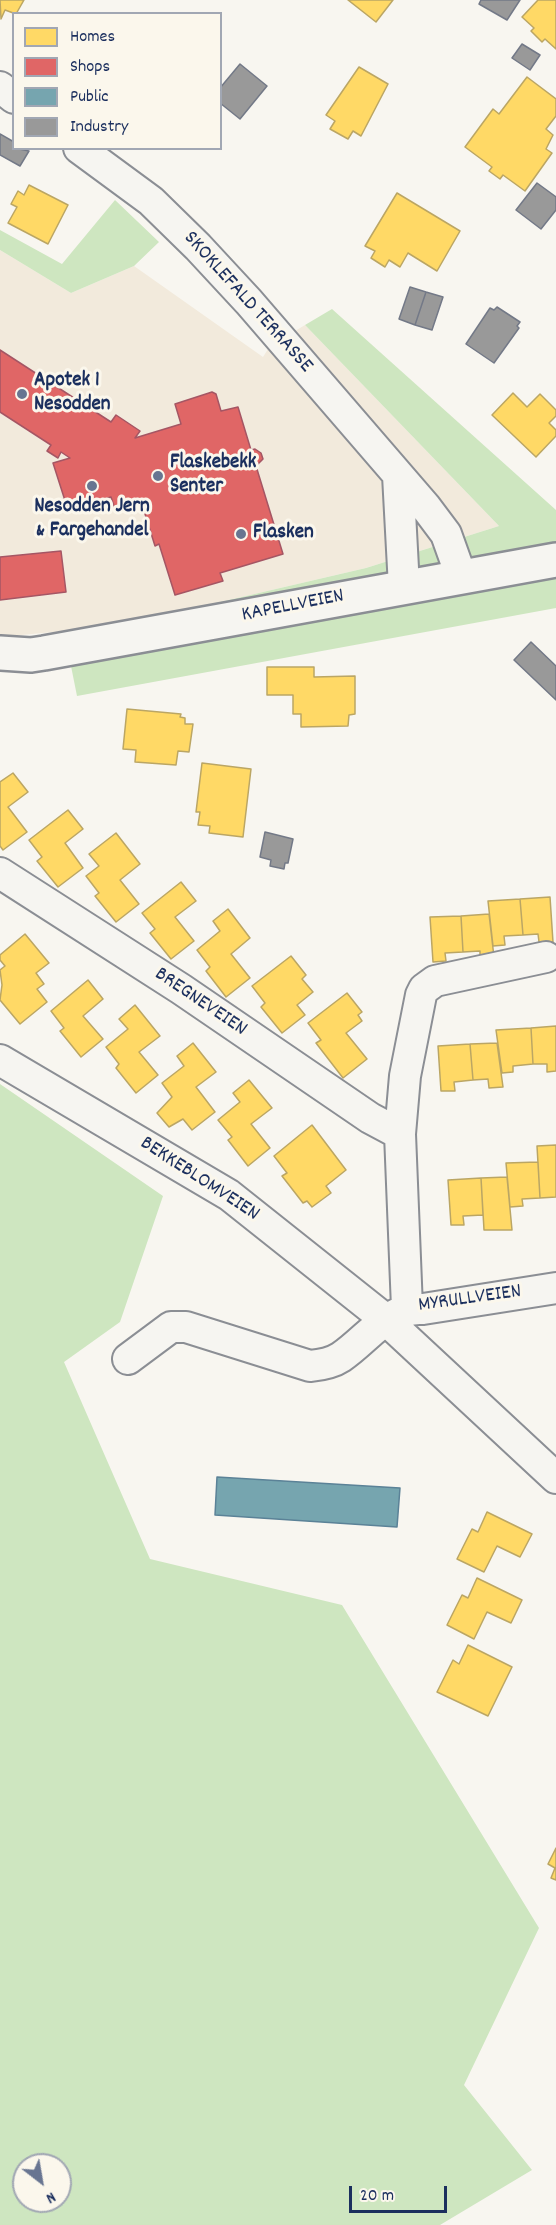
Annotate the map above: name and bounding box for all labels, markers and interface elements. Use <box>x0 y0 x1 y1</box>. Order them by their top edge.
legend <box>12 12 222 150</box>
text: Homes <box>70 25 115 50</box>
text: Shops <box>70 55 110 80</box>
text: Public <box>70 85 109 110</box>
text: Industry <box>70 115 128 140</box>
street label: SKOKLEFALD TERRASSE <box>177 227 317 379</box>
place label: Apotek 1 Nesodden <box>34 369 110 419</box>
marker: Apotek 1 Nesodden <box>15 387 29 401</box>
place label: Flaskebekk Senter <box>170 451 256 501</box>
marker: Flaskebekk Senter <box>151 469 165 483</box>
marker: Nesodden Jern & Fargehandel <box>85 479 99 493</box>
place label: Nesodden Jern & Fargehandel <box>34 495 150 545</box>
place label: Flasken <box>253 521 314 547</box>
marker: Flasken <box>234 527 248 541</box>
street label: KAPELLVEIEN <box>240 585 346 629</box>
street label: BREGNEVEIEN <box>149 963 251 1043</box>
street label: BEKKEBLOMVEIEN <box>135 1132 263 1228</box>
street label: MYRULLVEIEN <box>417 1280 523 1320</box>
north arrow <box>12 2153 72 2213</box>
scale bar <box>352 2174 450 2212</box>
text: 20 m <box>360 2184 394 2209</box>
text: N <box>41 2185 60 2209</box>

